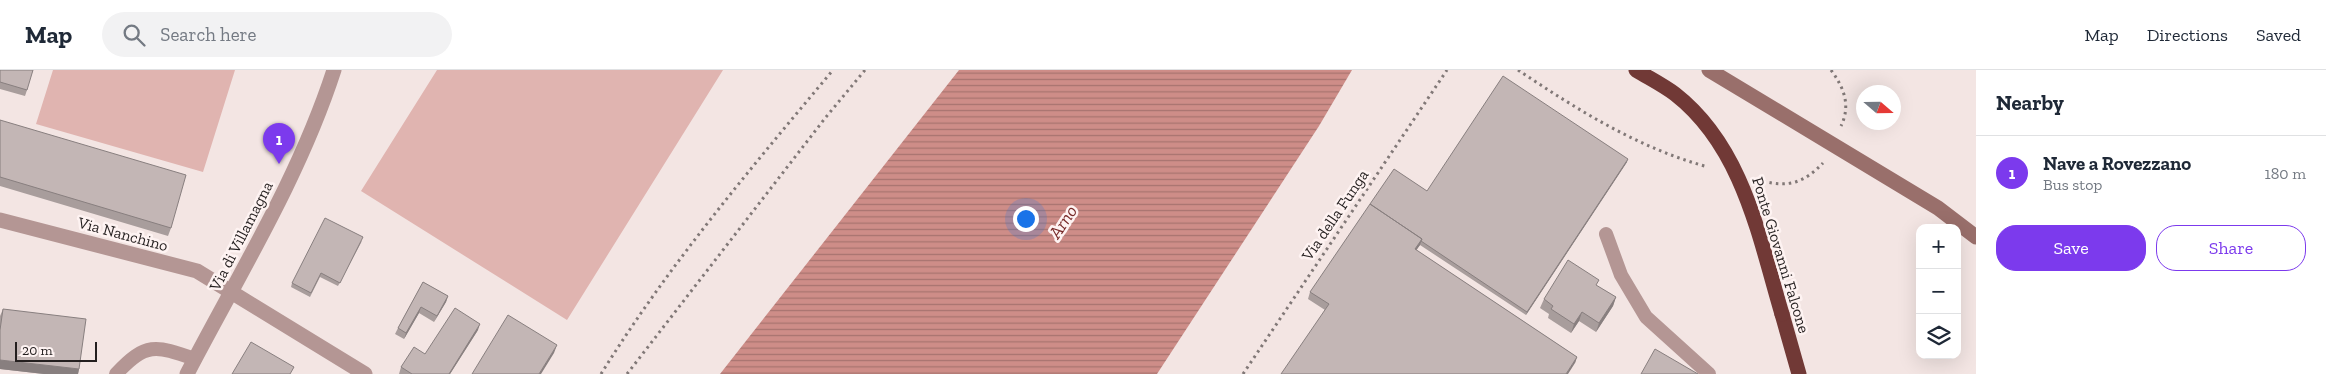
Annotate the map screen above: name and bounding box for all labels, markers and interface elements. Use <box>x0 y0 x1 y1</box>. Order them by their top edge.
search box <box>102 12 452 57</box>
text: Map <box>25 20 72 49</box>
icon: search <box>120 21 148 49</box>
text: Search here <box>160 23 257 46</box>
text: Map <box>2084 24 2119 46</box>
text: Directions <box>2147 24 2228 46</box>
text: Saved <box>2256 24 2301 46</box>
north arrow <box>1856 85 1901 130</box>
text: Nearby <box>1996 90 2064 115</box>
pin: 1 <box>263 123 295 164</box>
text: Nave a Rovezzano <box>2043 152 2191 175</box>
text: 1 <box>2009 164 2015 183</box>
text: 180 m <box>2265 164 2306 183</box>
street label: Via della Funga <box>1297 166 1373 265</box>
street label: Ponte Giovanni Falcone <box>1748 175 1814 335</box>
text: Bus stop <box>2043 175 2102 194</box>
street label: Via di Villamagna <box>205 178 277 295</box>
water label: Arno <box>1043 201 1082 244</box>
your location <box>1013 206 1039 232</box>
street label: Via Nanchino <box>75 213 170 255</box>
map controls <box>1916 224 1961 359</box>
button: + <box>1916 224 1961 269</box>
button: Save <box>1996 225 2146 271</box>
button: Share <box>2156 225 2306 271</box>
button: − <box>1916 269 1961 314</box>
button: layers <box>1916 314 1961 359</box>
scale bar <box>15 339 98 362</box>
text: 20 m <box>22 342 53 359</box>

